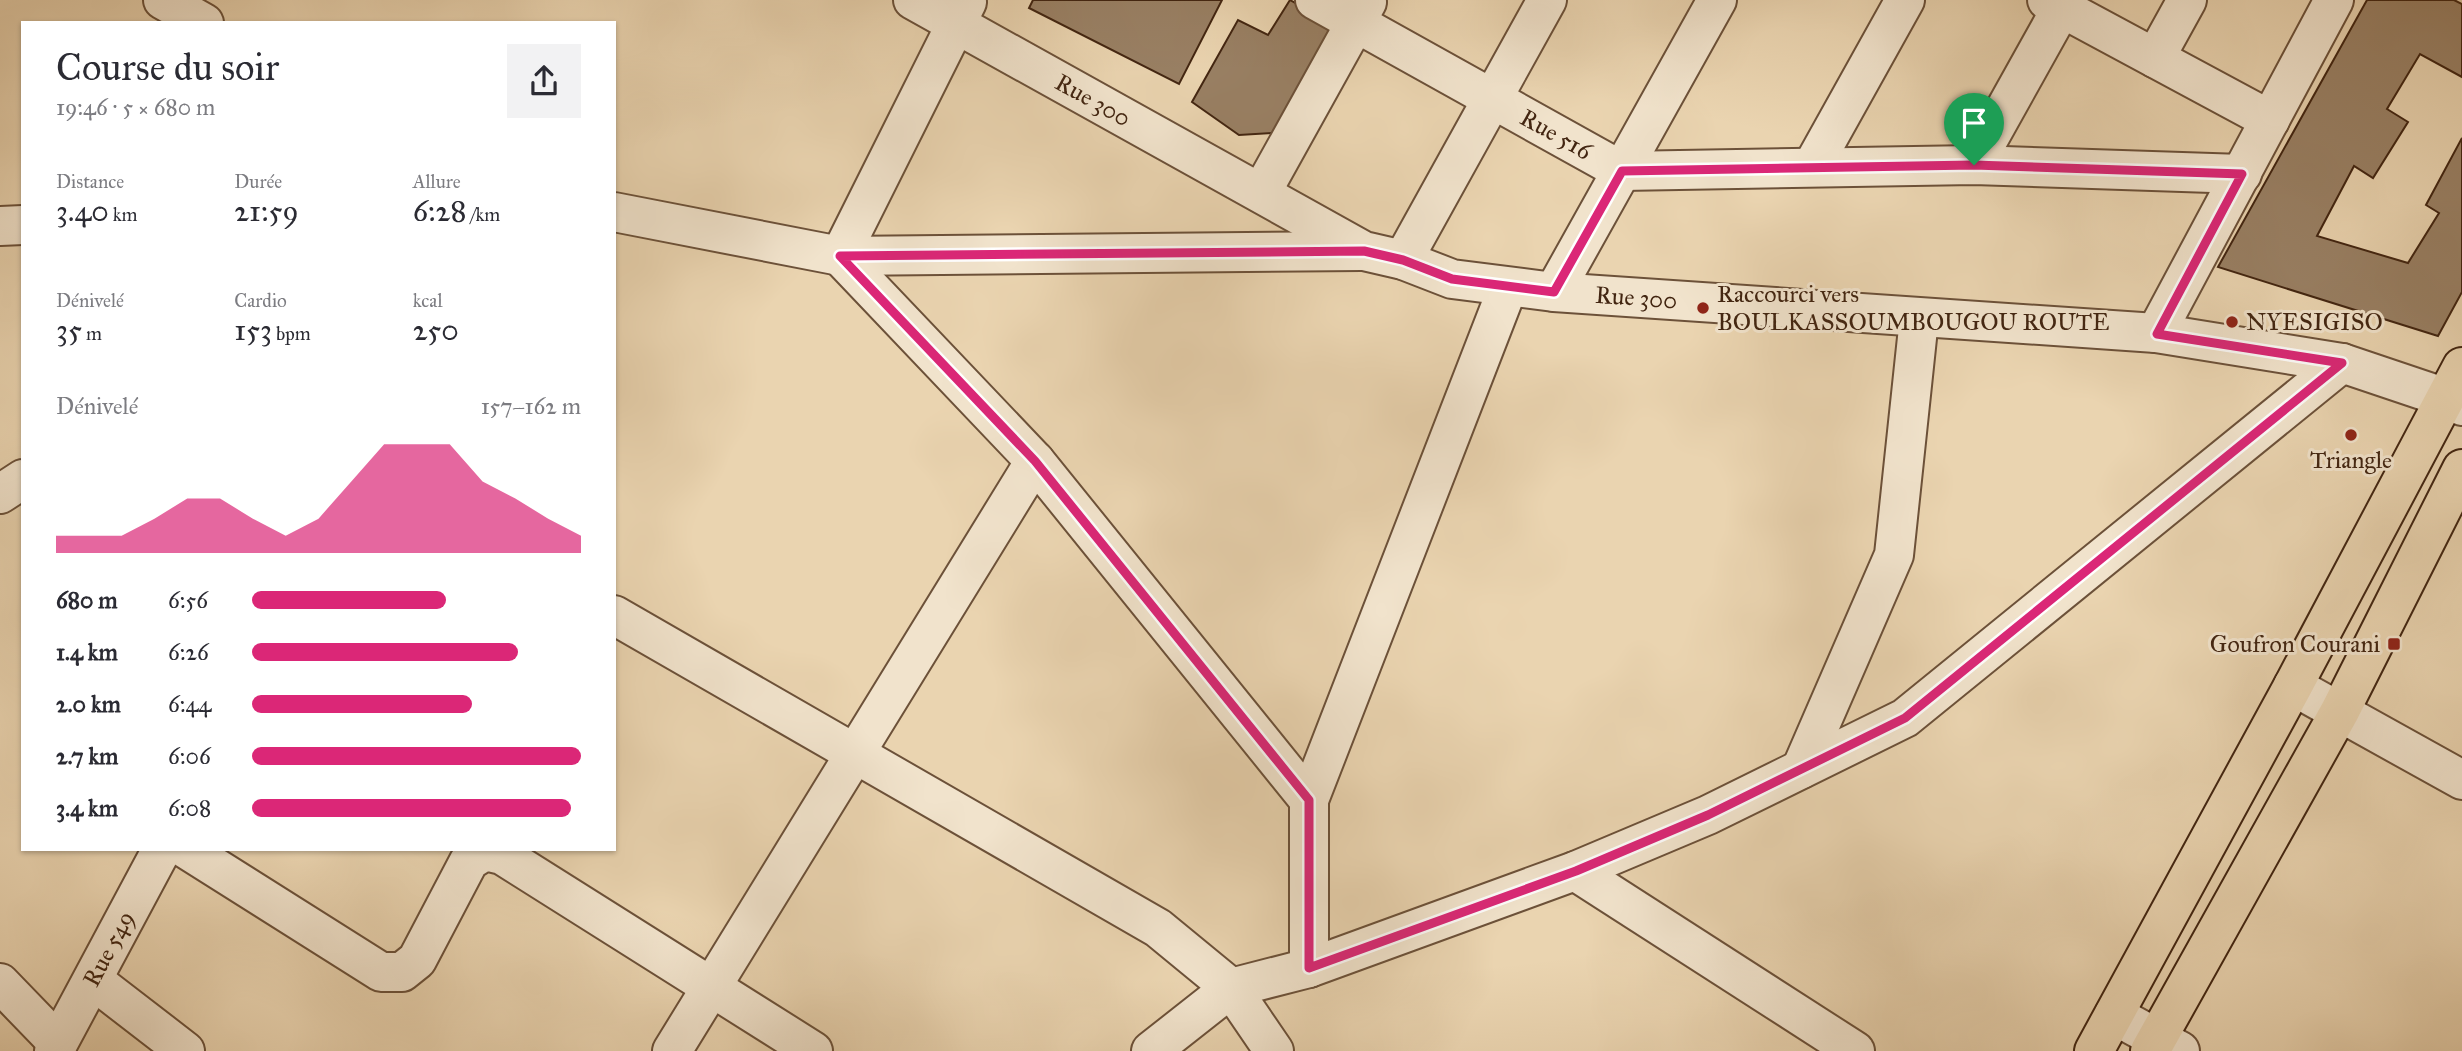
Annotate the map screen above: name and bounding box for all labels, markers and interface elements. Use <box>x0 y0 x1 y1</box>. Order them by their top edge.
text: Course du soir <box>56 44 279 90</box>
button: share <box>507 44 581 118</box>
street label: Rue 300 <box>1050 67 1136 133</box>
text: 19:46 · 5 × 680 m <box>56 93 215 121</box>
pin <box>1944 93 2004 165</box>
street label: Rue 516 <box>1515 102 1598 167</box>
icon: arrive <box>1955 104 1993 142</box>
text: Distance <box>56 170 124 193</box>
text: Durée <box>234 170 282 193</box>
text: Allure <box>413 170 461 193</box>
text: 3.40 <box>56 193 109 229</box>
text: 21:59 <box>234 193 299 229</box>
text: 6:28 <box>413 193 466 229</box>
text: km <box>109 203 138 226</box>
text: /km <box>466 203 500 226</box>
place label: Raccourci vers BOULKASSOUMBOUGOU ROUTE <box>1717 279 2109 337</box>
street label: Rue 300 <box>1594 280 1678 315</box>
text: Dénivelé <box>56 289 124 312</box>
text: Cardio <box>234 289 287 312</box>
text: kcal <box>413 289 443 312</box>
marker: Raccourci vers BOULKASSOUMBOUGOU ROUTE <box>1695 300 1711 316</box>
place label: NYESIGISO <box>2246 307 2383 337</box>
text: 35 <box>56 312 82 348</box>
text: 153 <box>234 312 272 348</box>
text: 250 <box>413 312 459 348</box>
marker: NYESIGISO <box>2224 314 2240 330</box>
text: m <box>82 322 102 345</box>
text: bpm <box>272 322 311 345</box>
text: Dénivelé <box>56 392 138 420</box>
text: 157–162 m <box>481 392 581 420</box>
marker: Triangle <box>2343 427 2359 443</box>
place label: Triangle <box>2310 445 2392 475</box>
text: 680 m <box>56 586 118 614</box>
text: 6:56 <box>168 586 208 614</box>
place label: Goufron Courani <box>2210 629 2380 659</box>
marker: Goufron Courani <box>2386 636 2402 652</box>
text: 1.4 km <box>56 638 118 666</box>
text: 6:26 <box>168 638 209 666</box>
text: 2.0 km <box>56 690 121 718</box>
text: 6:44 <box>168 690 211 718</box>
text: 2.7 km <box>56 742 118 770</box>
text: 6:06 <box>168 742 211 770</box>
text: 3.4 km <box>56 794 118 822</box>
text: 6:08 <box>168 794 211 822</box>
street label: Rue 549 <box>76 906 141 992</box>

